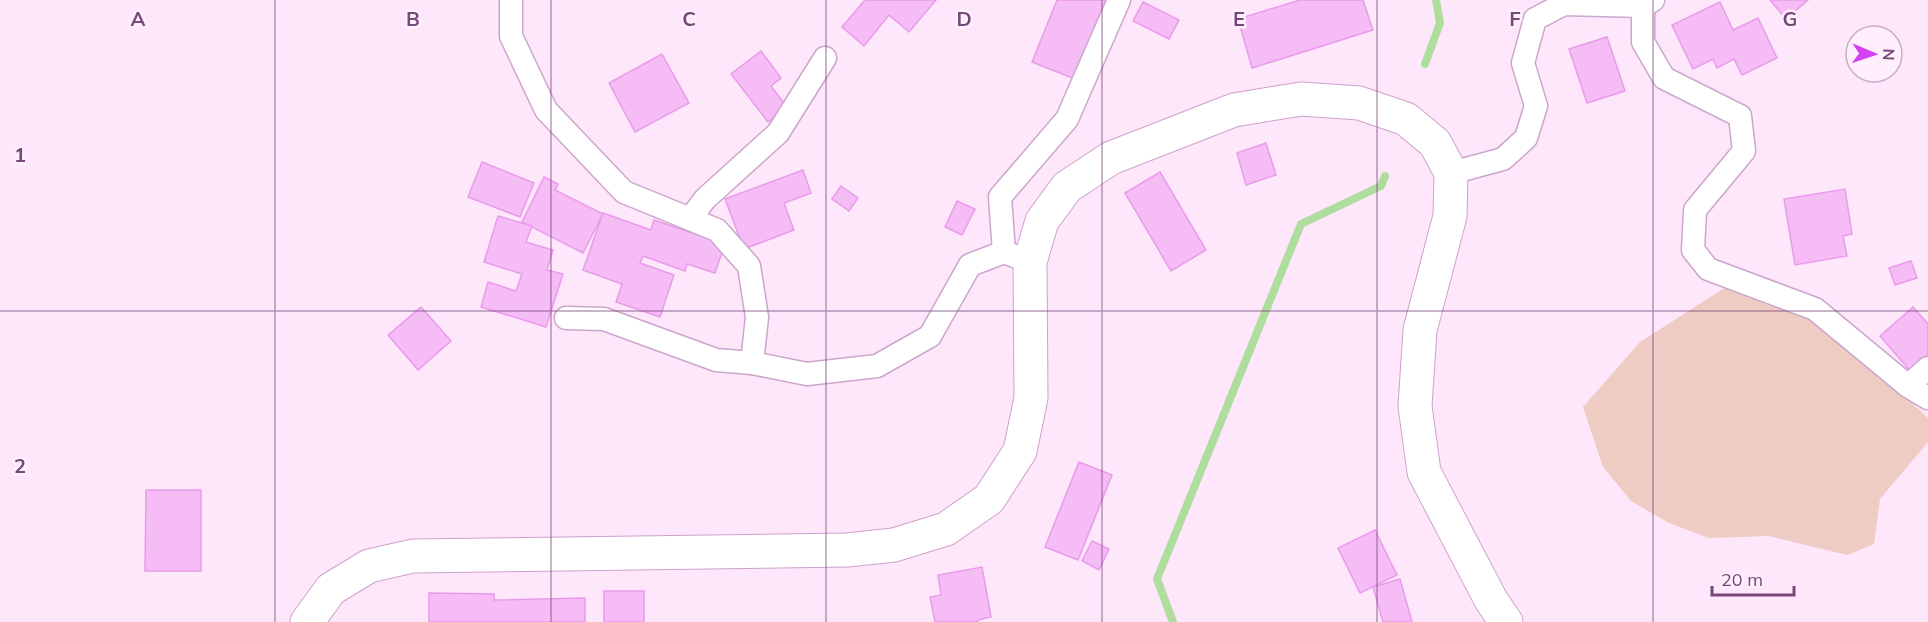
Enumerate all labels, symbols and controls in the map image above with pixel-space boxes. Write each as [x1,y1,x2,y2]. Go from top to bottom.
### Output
text: A [131,6,146,31]
text: B [406,6,420,31]
text: C [682,6,696,31]
text: D [956,6,972,31]
text: E [1233,6,1245,31]
text: F [1509,6,1521,31]
text: G [1783,6,1797,31]
north arrow [1844,24,1904,84]
text: N [1879,48,1899,61]
text: 1 [14,142,26,167]
text: 2 [14,453,26,478]
scale bar [1712,559,1794,597]
text: 20 m [1721,568,1763,591]

